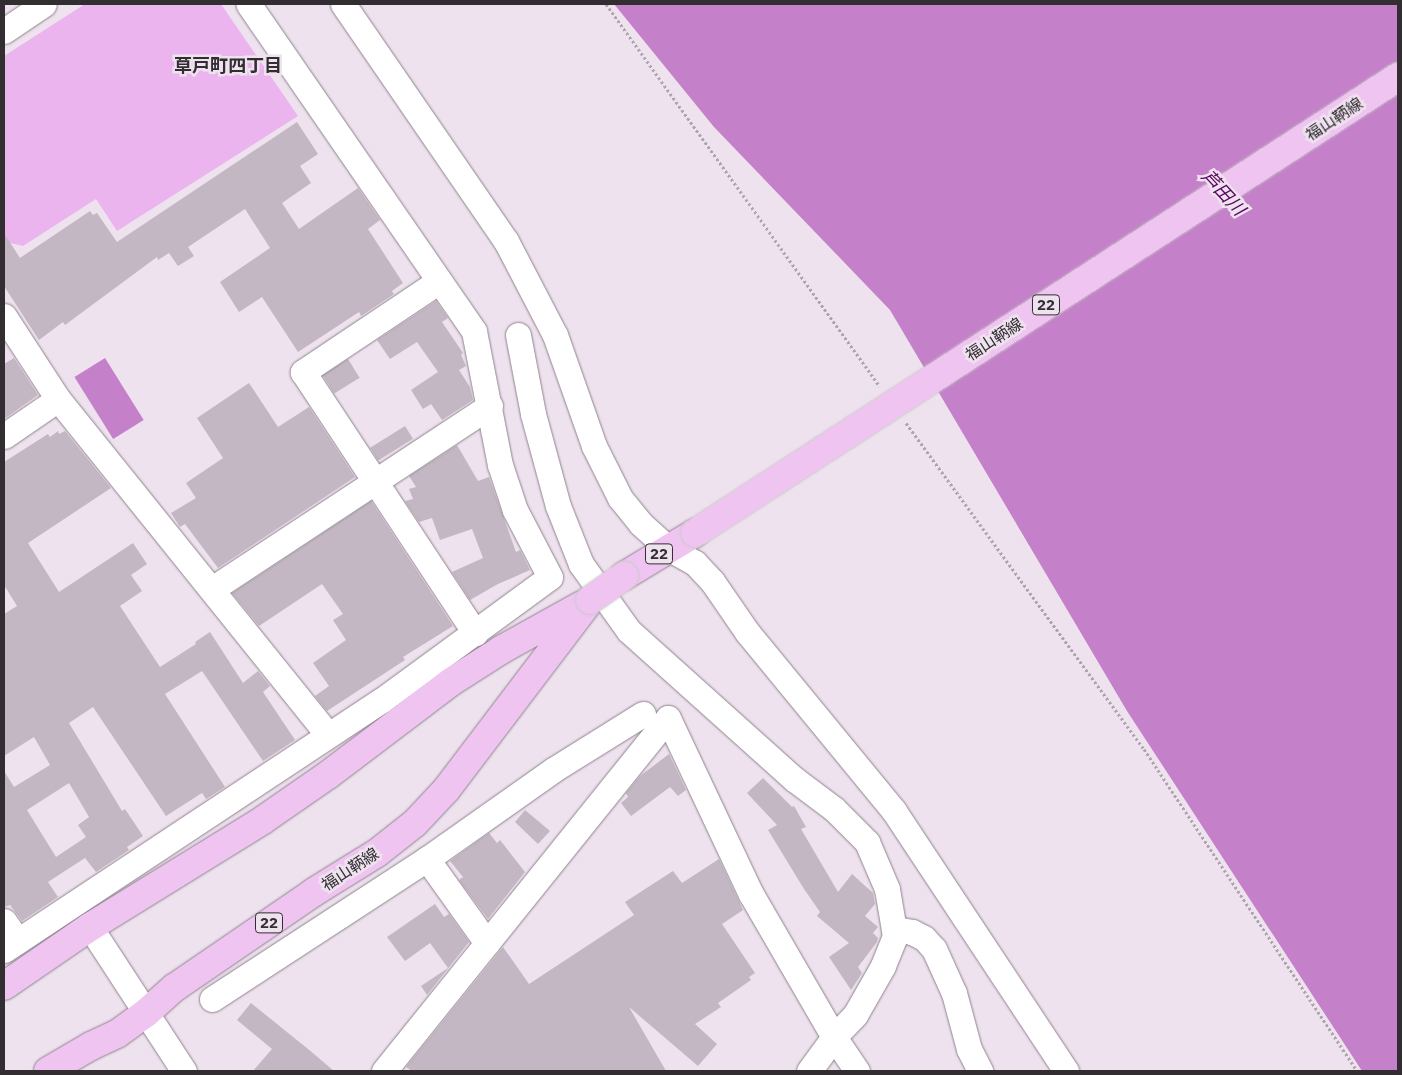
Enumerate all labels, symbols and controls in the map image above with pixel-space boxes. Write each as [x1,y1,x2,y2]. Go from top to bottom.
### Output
district label: 草戸町四丁目 [174,55,282,77]
street label: 福山鞆線 [1302,94,1366,144]
water label: 芦田川 [1197,166,1249,220]
road number: 22 [1031,292,1061,318]
street label: 福山鞆線 [962,314,1026,364]
road number: 22 [644,542,674,566]
street label: 福山鞆線 [318,844,382,894]
road number: 22 [254,910,284,936]

